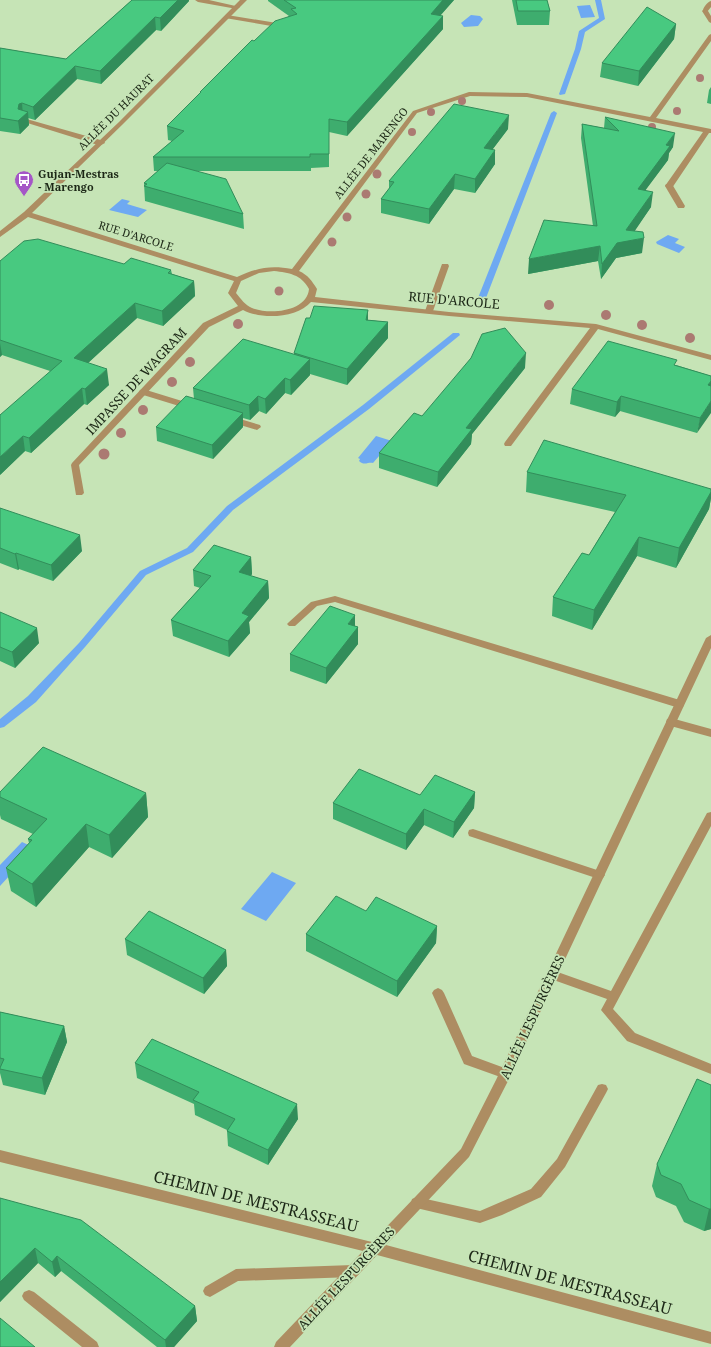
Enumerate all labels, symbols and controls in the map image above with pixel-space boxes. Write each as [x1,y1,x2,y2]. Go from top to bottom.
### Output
street label: ALLÉE DU HAURAT [74,70,157,153]
street label: ALLÉE DE MARENGO [330,104,411,202]
place label: Gujan-Mestras - Marengo [38,166,119,194]
bus stop icon: Gujan-Mestras - Marengo [13,169,35,197]
street label: RUE D'ARCOLE [97,217,176,254]
street label: RUE D'ARCOLE [408,287,500,313]
street label: IMPASSE DE WAGRAM [81,323,191,439]
street label: ALLÉE LESPURGÈRES [495,952,569,1082]
street label: CHEMIN DE MESTRASSEAU [151,1165,361,1237]
street label: ALLÉE LESPURGÈRES [293,1223,399,1333]
street label: CHEMIN DE MESTRASSEAU [466,1244,675,1320]

